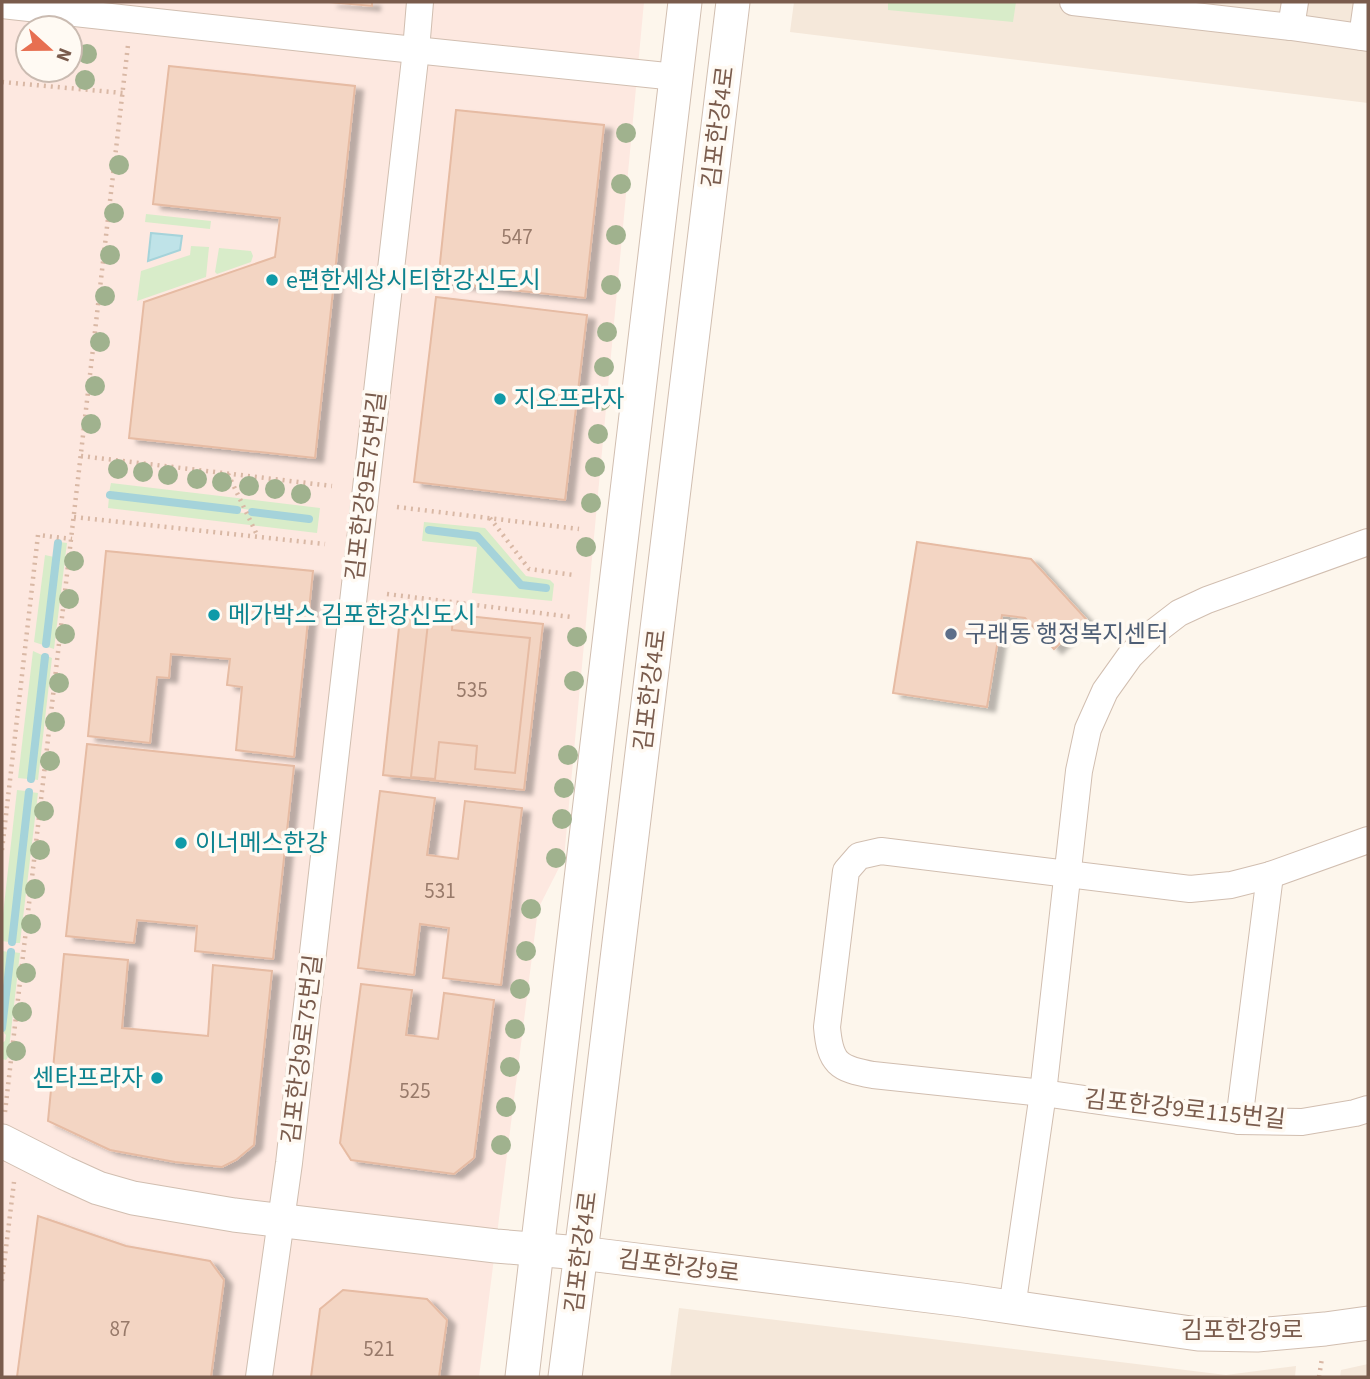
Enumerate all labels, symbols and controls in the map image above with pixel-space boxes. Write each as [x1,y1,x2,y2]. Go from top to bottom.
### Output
north arrow [14,14,84,84]
text: N [49,44,78,65]
street label: 김포한강4로 [694,64,743,190]
house number: 547 [501,222,533,252]
place label: e편한세상시티한강신도시 [286,263,541,298]
marker: e편한세상시티한강신도시 [264,272,280,288]
place label: 지오프라자 [514,382,624,417]
street label: 김포한강9로75번길 [338,389,395,583]
marker: 지오프라자 [492,391,508,407]
place label: 메가박스 김포한강신도시 [228,598,476,633]
marker: 메가박스 김포한강신도시 [206,607,222,623]
place label: 구래동 행정복지센터 [965,617,1169,652]
marker: 구래동 행정복지센터 [943,626,959,642]
street label: 김포한강4로 [626,627,675,753]
house number: 535 [456,675,488,705]
place label: 이너메스한강 [195,826,327,861]
marker: 이너메스한강 [173,835,189,851]
house number: 531 [424,876,456,906]
street label: 김포한강9로75번길 [274,952,331,1146]
place label: 센타프라자 [33,1061,143,1096]
marker: 센타프라자 [149,1070,165,1086]
house number: 525 [399,1076,431,1106]
street label: 김포한강9로115번길 [1083,1082,1287,1137]
street label: 김포한강4로 [557,1189,606,1315]
street label: 김포한강9로 [616,1242,742,1291]
street label: 김포한강9로 [1181,1313,1303,1348]
house number: 87 [110,1314,130,1344]
house number: 521 [363,1334,395,1364]

